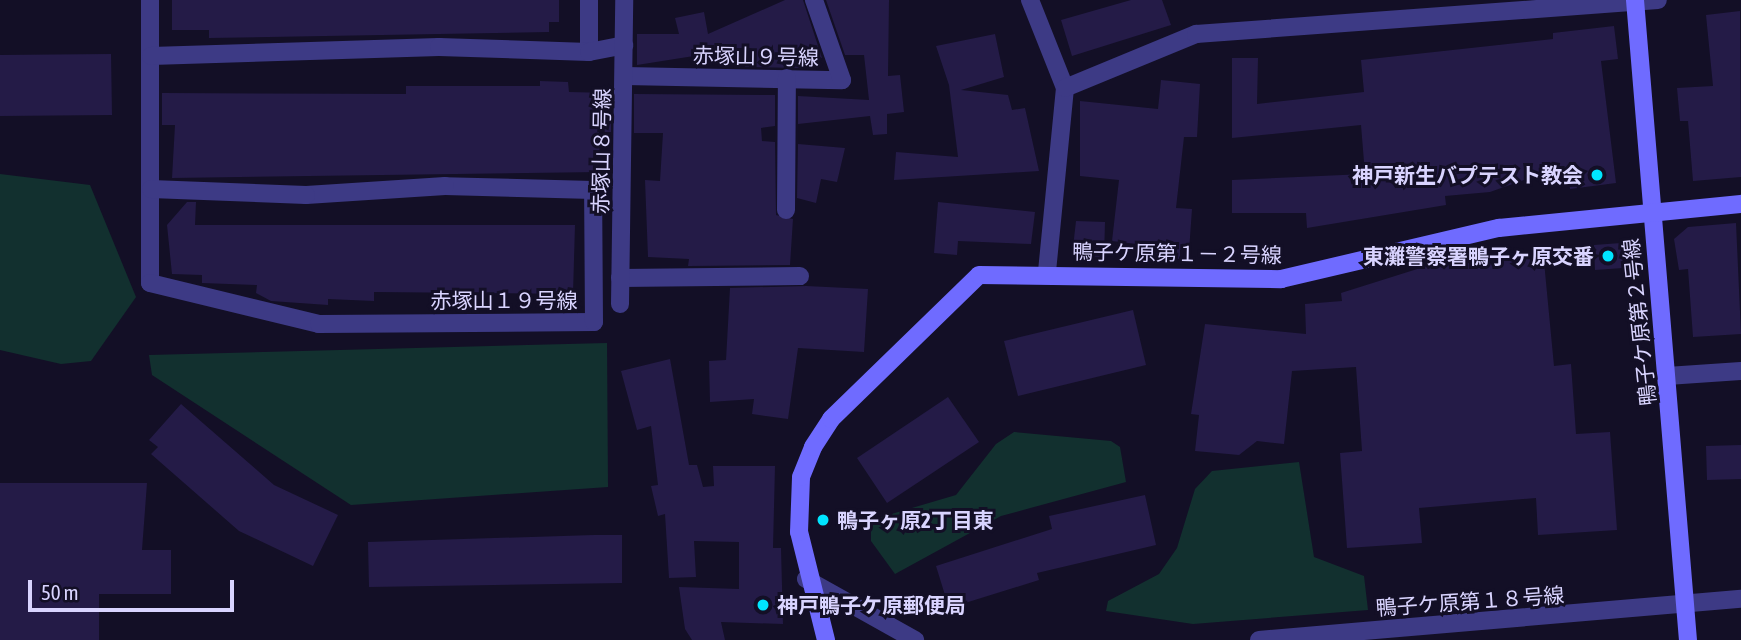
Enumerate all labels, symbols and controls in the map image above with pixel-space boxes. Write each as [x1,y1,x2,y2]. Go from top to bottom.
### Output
street label: 赤塚山９号線 [693,42,819,70]
street label: 赤塚山８号線 [587,88,615,214]
place label: 神戸新生バプテスト教会 [1352,162,1583,188]
marker: 神戸新生バプテスト教会 [1589,167,1605,183]
street label: 鴨子ケ原第２号線 [1618,237,1660,407]
street label: 鴨子ケ原第１－２号線 [1072,239,1282,267]
place label: 東灘警察署鴨子ヶ原交番 [1363,243,1594,269]
marker: 東灘警察署鴨子ヶ原交番 [1600,248,1616,264]
street label: 赤塚山１９号線 [431,287,577,313]
place label: 鴨子ヶ原2丁目東 [837,507,994,533]
marker: 鴨子ヶ原2丁目東 [815,512,831,528]
scale bar [32,566,238,610]
text: 50 m [41,580,79,604]
street label: 鴨子ケ原第１８号線 [1375,582,1565,620]
place label: 神戸鴨子ケ原郵便局 [777,592,966,618]
marker: 神戸鴨子ケ原郵便局 [755,597,771,613]

